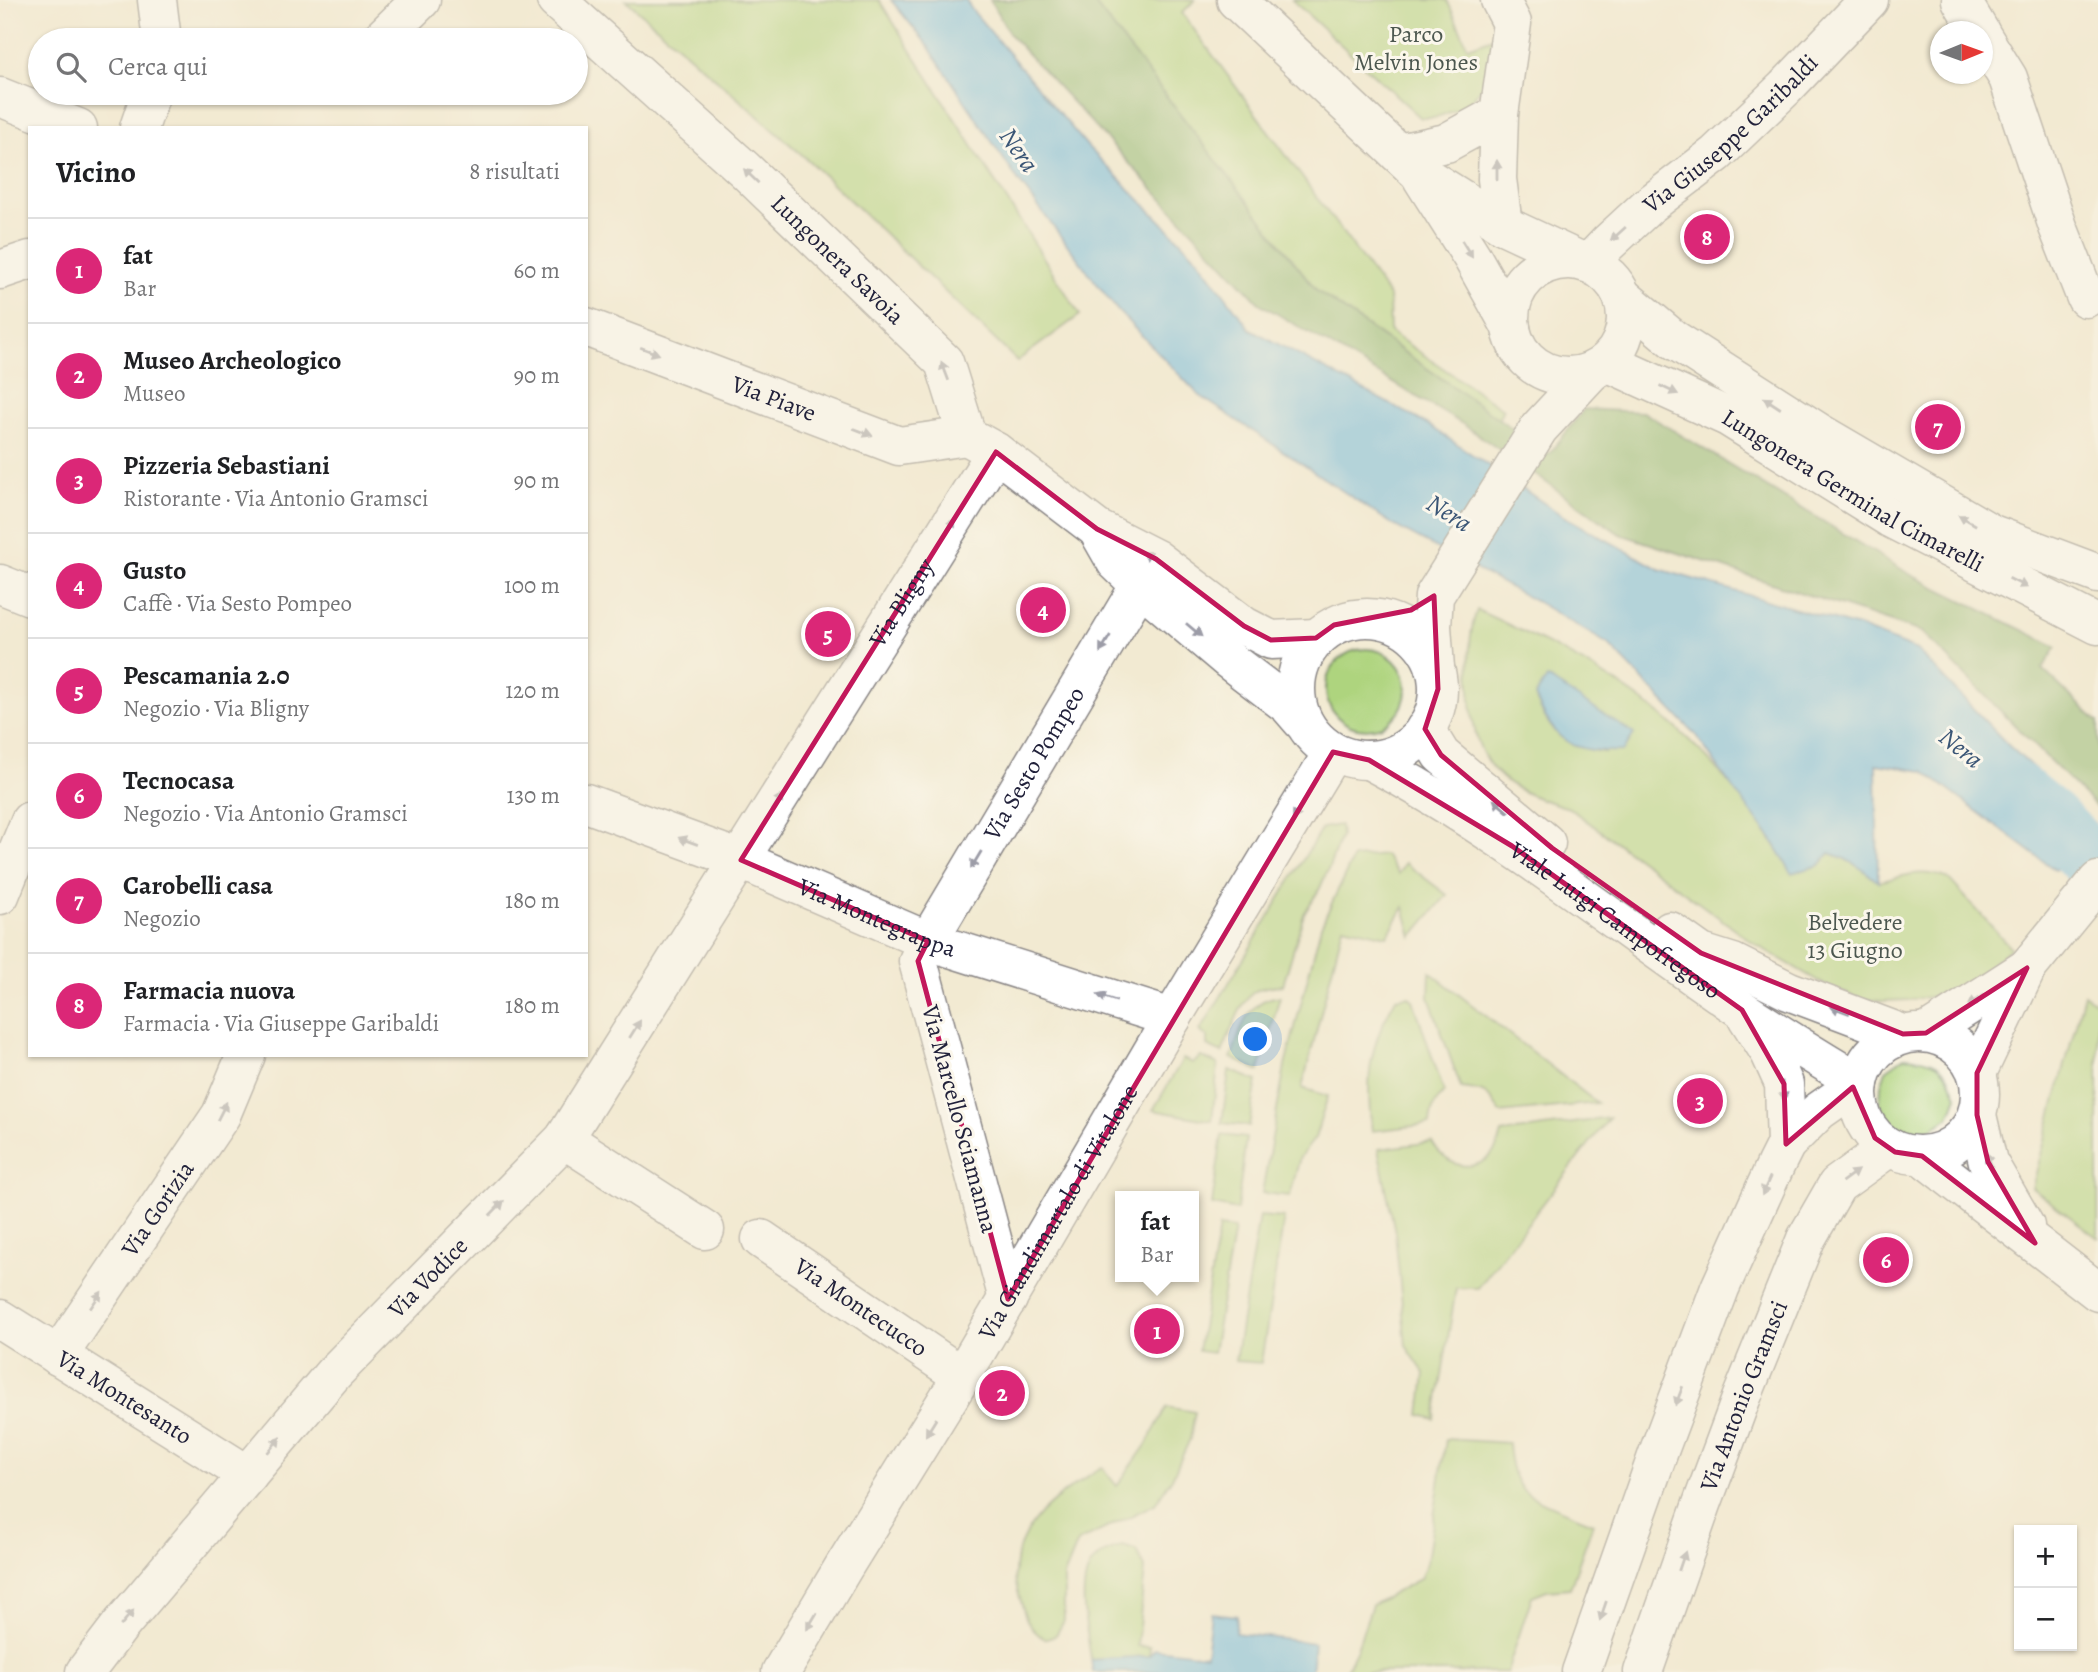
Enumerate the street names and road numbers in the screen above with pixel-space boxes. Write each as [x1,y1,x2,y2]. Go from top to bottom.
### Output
street label: Via Giuseppe Garibaldi [1635,47,1825,221]
street label: Lungonera Savoia [764,187,912,332]
street label: Via Piave [726,367,821,429]
street label: Lungonera Germinal Cimarelli [1716,401,1990,580]
street label: Via Bligny [861,552,941,654]
street label: Via Sesto Pompeo [975,681,1092,847]
street label: Viale Luigi Campofregoso [1502,834,1727,1007]
street label: Via Montegrappa [792,870,961,965]
street label: Via Marcello Sciamanna [914,1001,1006,1237]
street label: Via Giandimartalo di Vitalone [970,1079,1145,1346]
street label: Via Gorizia [113,1154,202,1263]
street label: Via Vodice [380,1230,475,1326]
street label: Via Montecucco [787,1250,934,1364]
street label: Via Antonio Gramsci [1692,1296,1795,1496]
street label: Via Montesanto [50,1342,198,1452]

